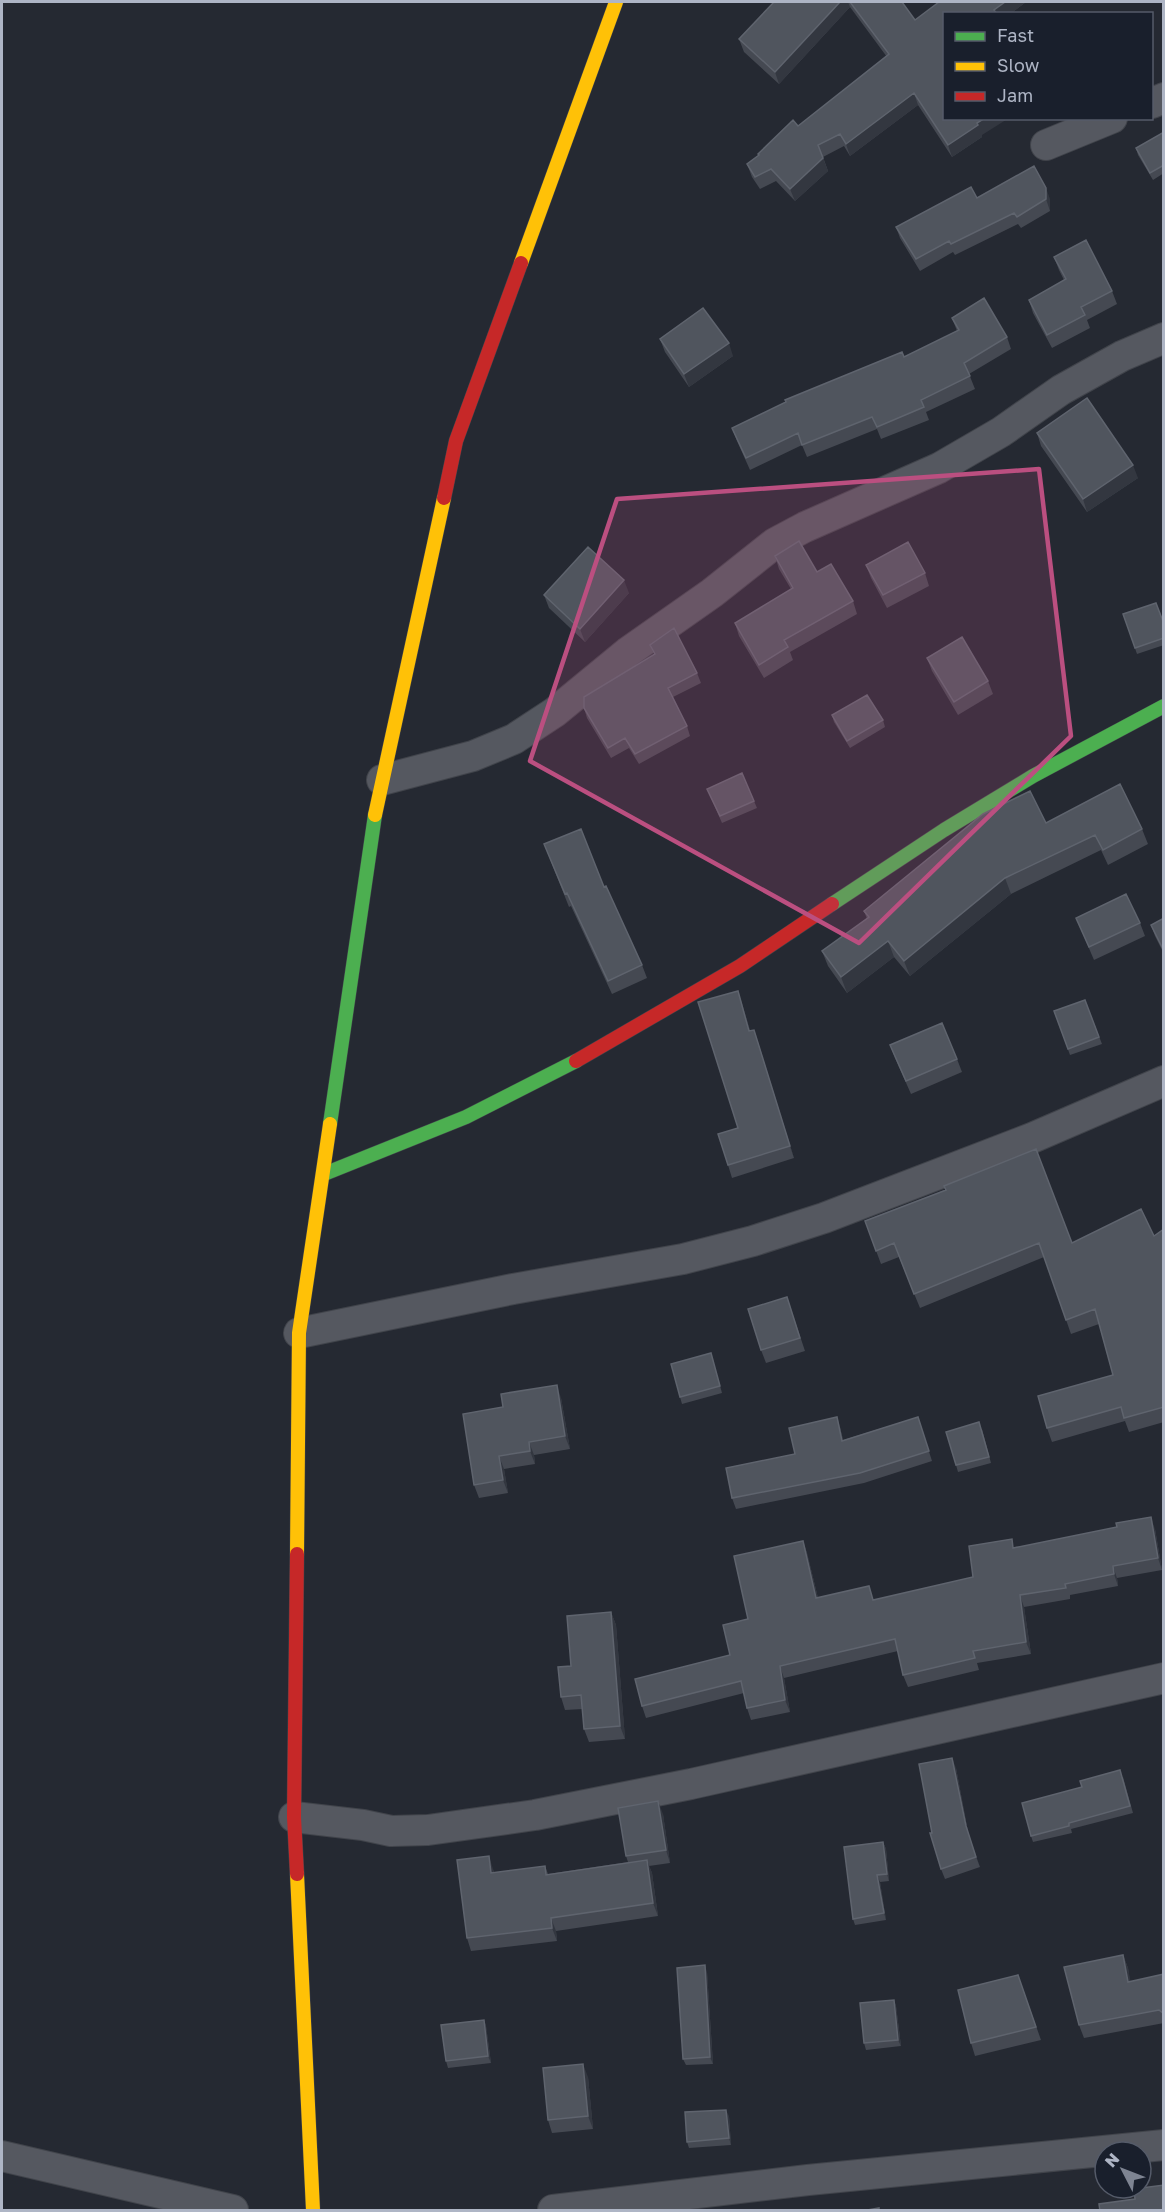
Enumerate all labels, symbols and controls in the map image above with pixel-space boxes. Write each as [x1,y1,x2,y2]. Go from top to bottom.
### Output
legend [943,12,1153,120]
text: Fast [997,24,1034,46]
text: Slow [997,54,1040,76]
text: Jam [997,84,1033,106]
north arrow [1093,2140,1153,2200]
text: N [1100,2149,1123,2171]

